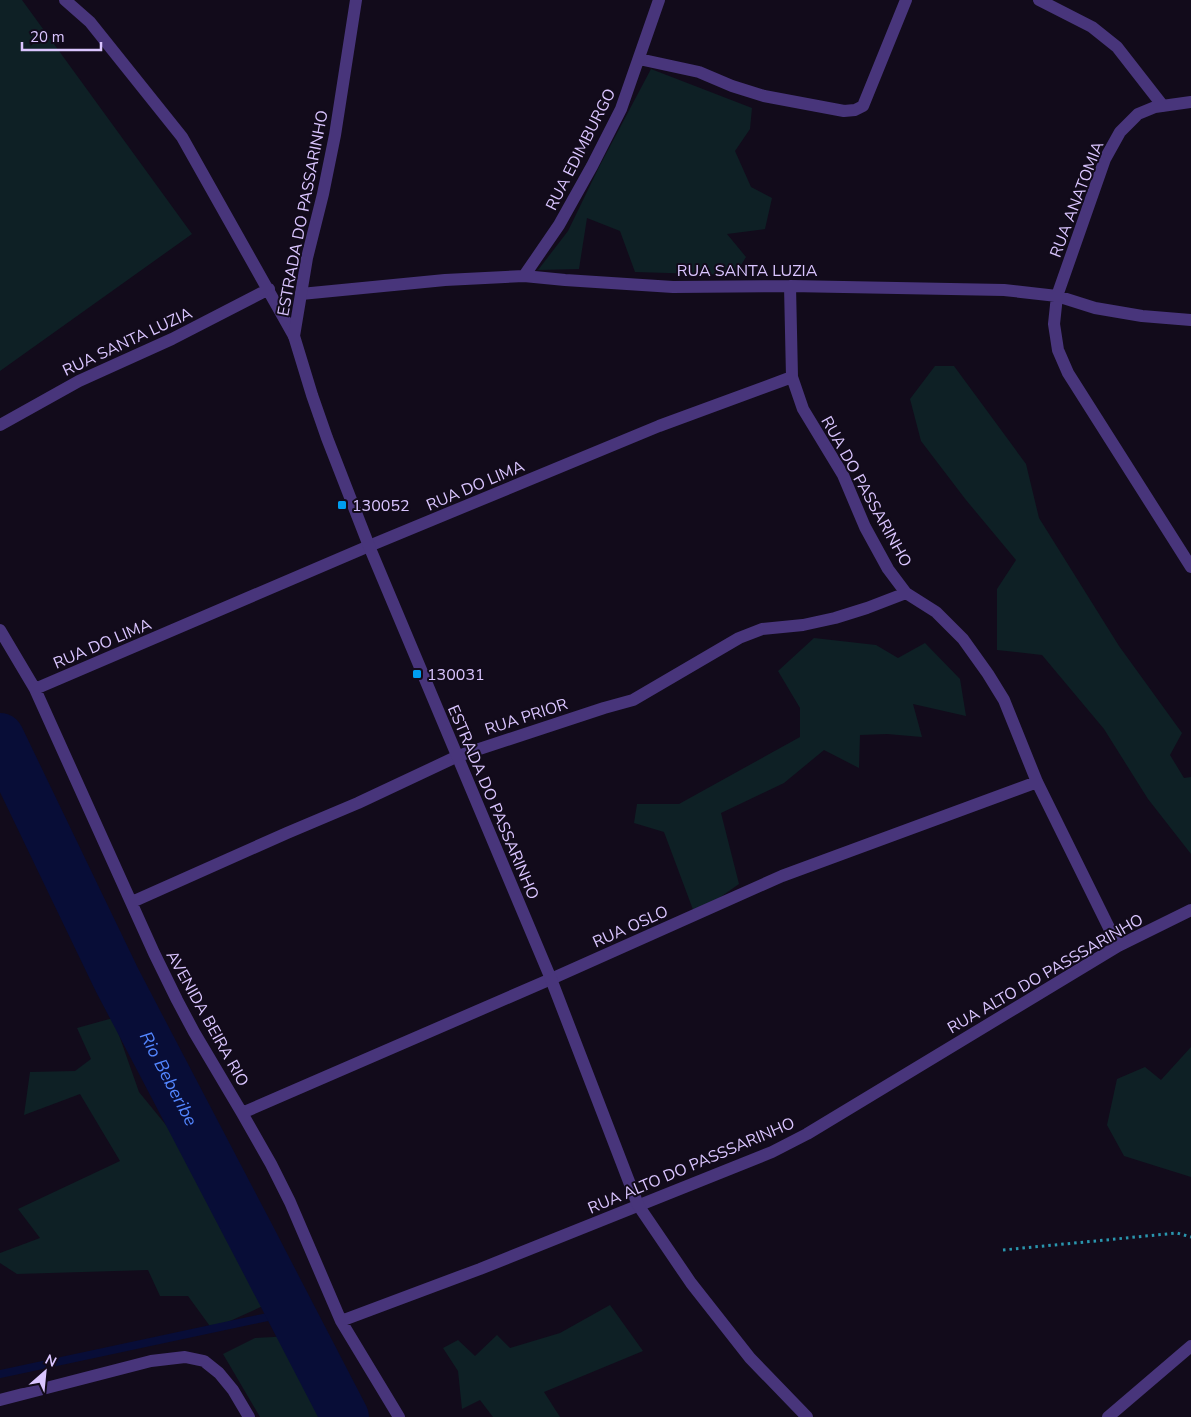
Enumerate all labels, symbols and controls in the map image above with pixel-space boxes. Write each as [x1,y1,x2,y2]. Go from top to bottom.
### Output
scale bar [22,20,101,52]
text: 20 m [30,27,65,47]
street label: RUA EDIMBURGO [541,85,621,214]
street label: ESTRADA DO PASSARINHO [272,108,334,318]
street label: RUA ANATOMIA [1045,138,1109,261]
street label: RUA SANTA LUZIA [677,260,818,282]
street label: RUA SANTA LUZIA [59,302,196,382]
street label: RUA DO PASSARINHO [815,412,917,571]
street label: RUA DO LIMA [423,455,528,516]
place label: 130052 [352,495,410,517]
marker: 130052 [336,499,348,511]
street label: RUA DO LIMA [50,613,155,674]
place label: 130031 [427,664,485,686]
marker: 130031 [411,668,423,680]
street label: RUA PRIOR [482,693,571,741]
street label: ESTRADA DO PASSARINHO [442,702,544,903]
street label: RUA OSLO [589,900,672,953]
street label: RUA ALTO DO PASSSARINHO [944,909,1147,1039]
street label: AVENIDA BEIRA RIO [161,947,254,1090]
water label: Rio Beberibe [134,1027,203,1130]
street label: RUA ALTO DO PASSSARINHO [585,1112,798,1220]
north arrow [20,1347,70,1397]
text: N [42,1350,60,1372]

